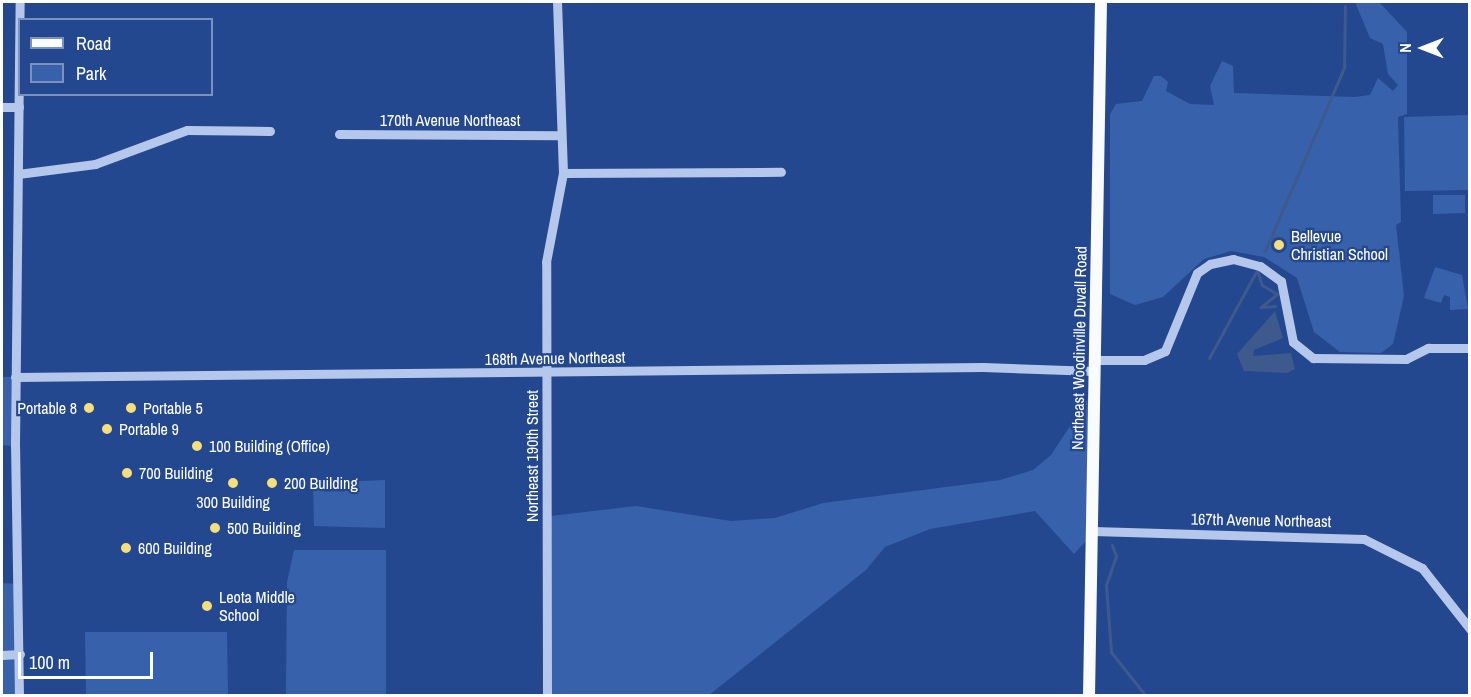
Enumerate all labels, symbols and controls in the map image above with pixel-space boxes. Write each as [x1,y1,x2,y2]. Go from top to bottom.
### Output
legend [18,18,213,96]
north arrow [1393,18,1453,78]
text: Road [76,31,111,56]
text: N [1394,43,1416,53]
text: Park [76,61,106,86]
street label: 170th Avenue Northeast [379,110,521,130]
place label: Bellevue Christian School [1291,226,1388,264]
marker: Bellevue Christian School [1272,238,1286,252]
street label: Northeast Woodinville Duvall Road [1068,246,1090,450]
street label: 168th Avenue Northeast [484,347,626,369]
street label: Northeast 190th Street [522,390,542,522]
place label: Portable 8 [17,398,77,418]
place label: Portable 5 [143,398,203,418]
marker: Portable 8 [82,401,96,415]
marker: Portable 5 [124,401,138,415]
place label: Portable 9 [119,419,179,439]
marker: Portable 9 [100,422,114,436]
place label: 100 Building (Office) [209,436,330,456]
marker: 100 Building (Office) [190,439,204,453]
place label: 700 Building [139,463,213,483]
marker: 700 Building [120,466,134,480]
place label: 200 Building [284,473,358,493]
marker: 300 Building [226,476,240,490]
marker: 200 Building [265,476,279,490]
place label: 300 Building [196,492,270,512]
street label: 167th Avenue Northeast [1190,509,1332,531]
place label: 500 Building [227,518,301,538]
marker: 500 Building [208,521,222,535]
place label: 600 Building [138,538,212,558]
marker: 600 Building [119,541,133,555]
place label: Leota Middle School [219,587,295,625]
marker: Leota Middle School [200,599,214,613]
scale bar [21,640,156,678]
text: 100 m [29,650,70,675]

